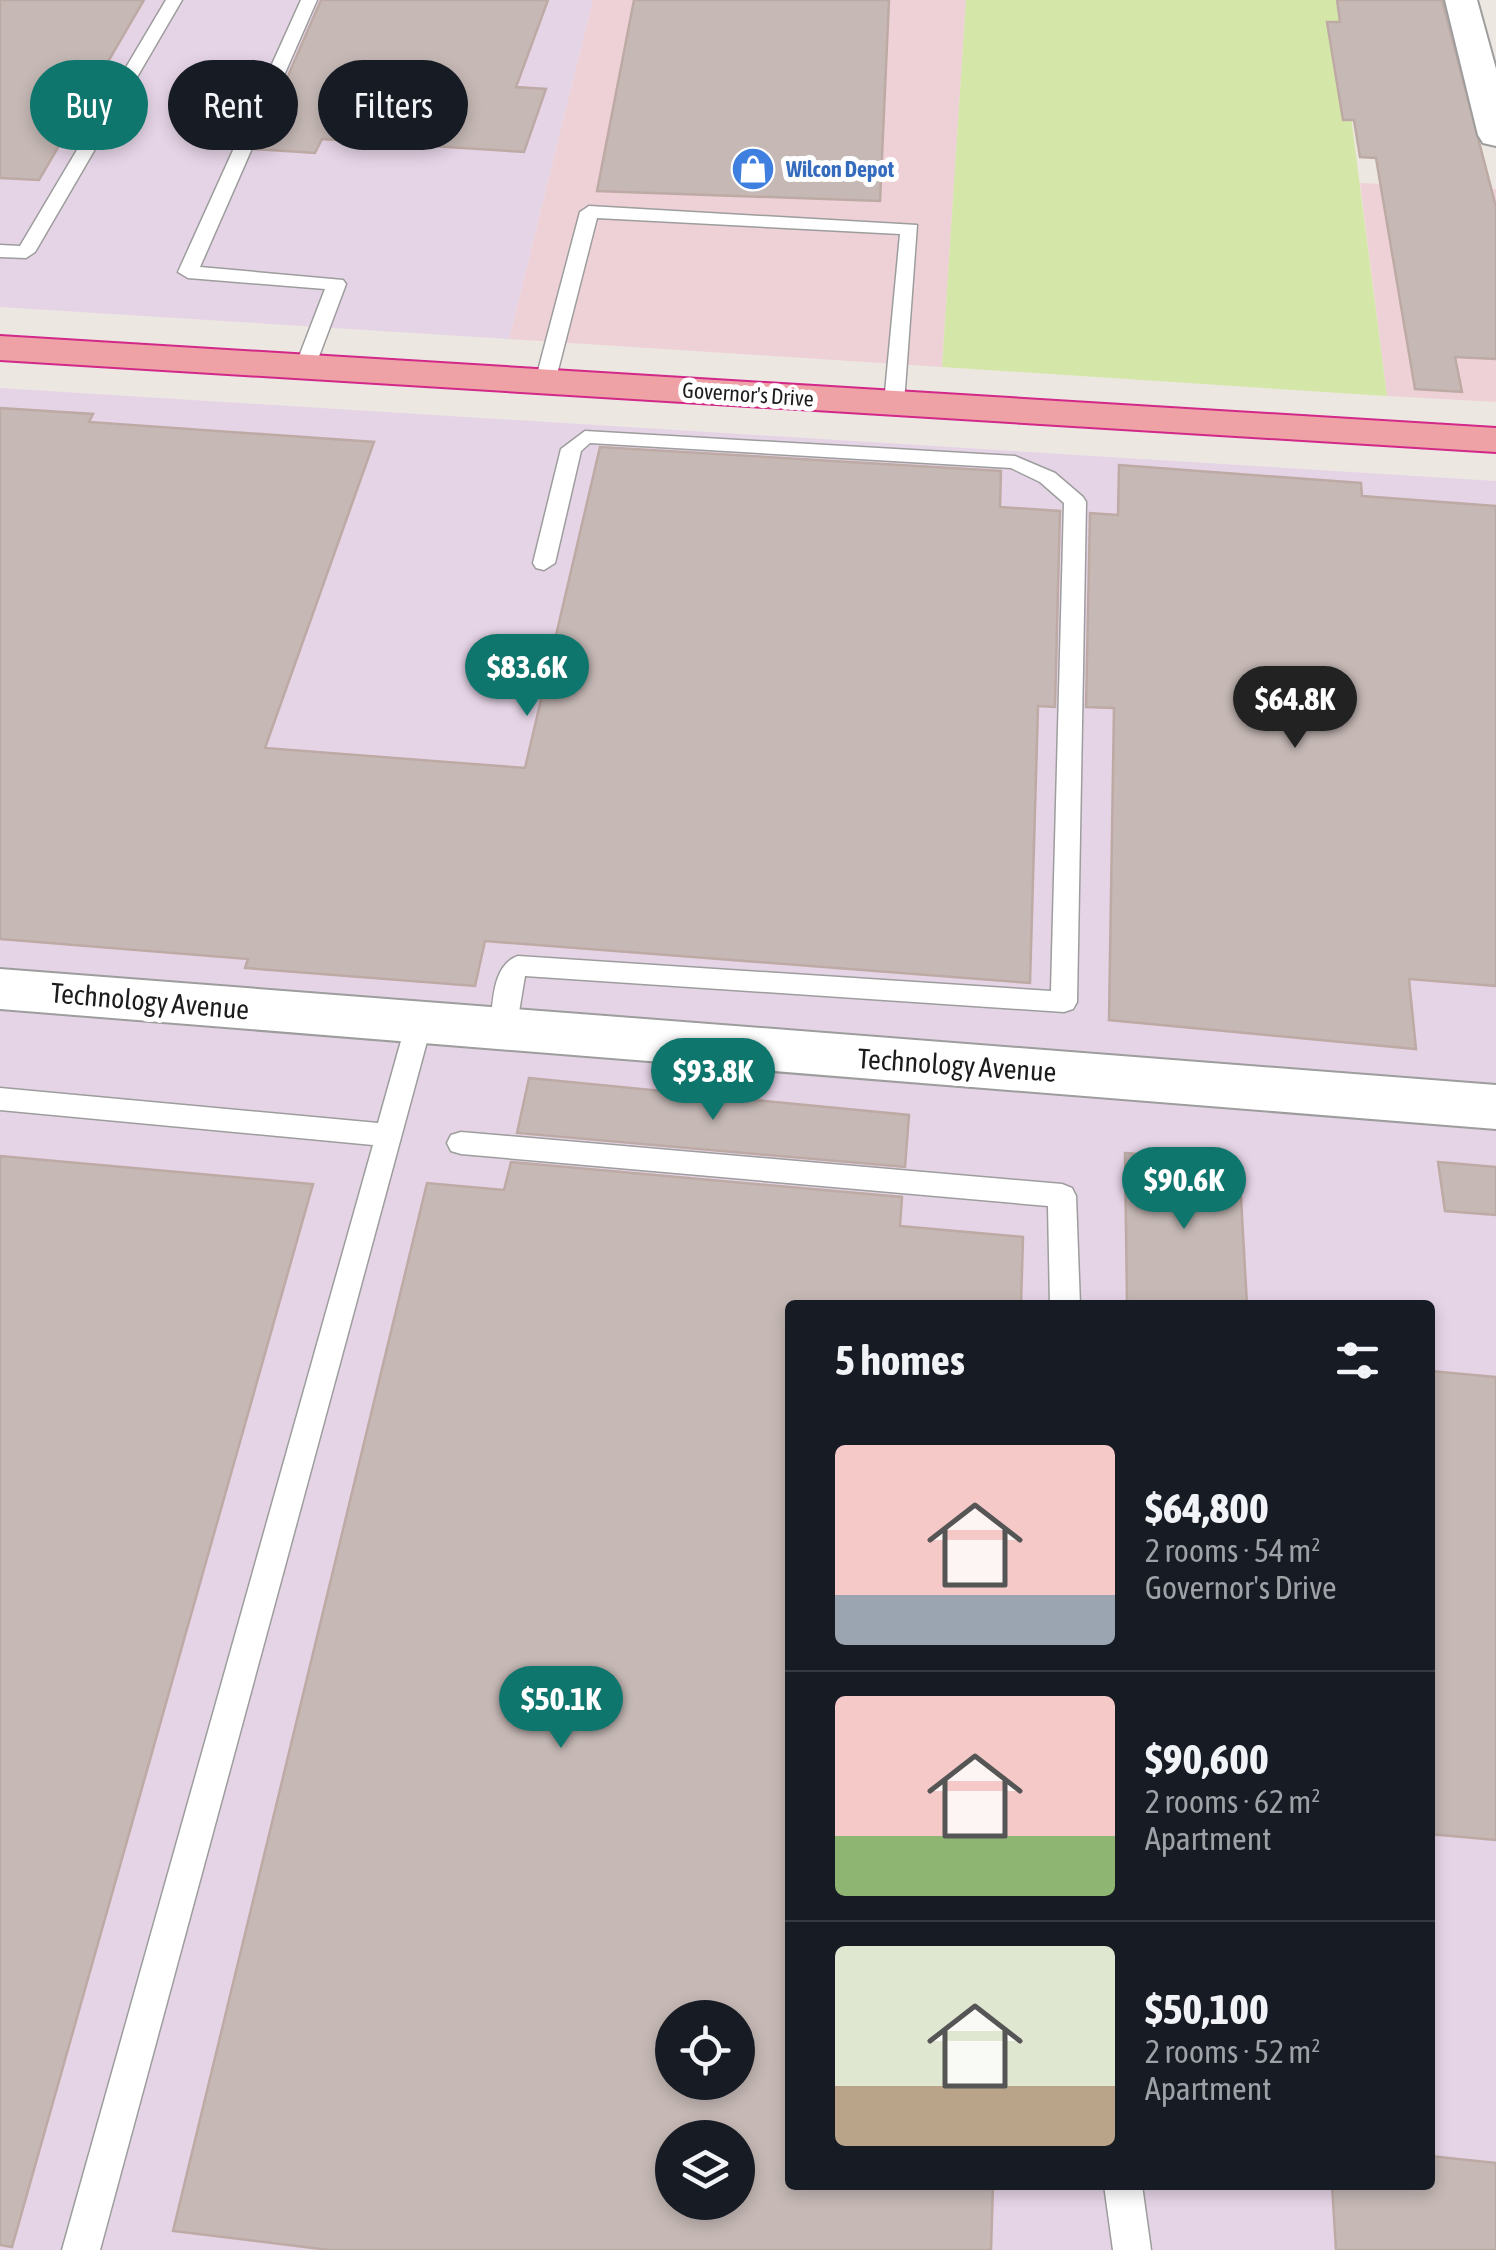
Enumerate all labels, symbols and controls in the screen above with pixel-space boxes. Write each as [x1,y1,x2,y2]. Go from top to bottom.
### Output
chip: Buy [30,60,148,150]
chip: Rent [168,60,298,150]
chip: Filters [318,60,468,150]
shop icon: Wilcon Depot [730,146,776,192]
place label: Wilcon Depot [785,156,895,182]
street label: Governor's Drive [681,376,815,412]
pin: $83.6K [446,634,608,719]
text: $83.6K [487,648,567,685]
pin: $64.8K [1214,666,1376,751]
text: $64.8K [1255,680,1335,717]
street label: Technology Avenue [49,976,251,1026]
pin: $93.8K [632,1038,794,1123]
street label: Technology Avenue [857,1042,1057,1088]
text: $93.8K [673,1052,753,1089]
pin: $90.6K [1103,1147,1265,1232]
text: $90.6K [1144,1161,1224,1198]
icon: filters [1330,1333,1385,1388]
text: 5 homes [835,1336,965,1384]
text: $64,800 [1145,1484,1269,1532]
icon: home [915,1485,1035,1605]
text: 2 rooms · 54 m² [1145,1532,1320,1569]
text: Governor's Drive [1145,1569,1337,1606]
pin: $50.1K [480,1666,642,1751]
text: $50.1K [521,1680,601,1717]
text: $90,600 [1145,1735,1269,1783]
icon: home [915,1736,1035,1856]
text: 2 rooms · 62 m² [1145,1783,1320,1820]
text: Apartment [1145,1820,1271,1857]
text: $50,100 [1145,1985,1269,2033]
icon: home [915,1986,1035,2106]
map controls [655,2000,755,2220]
button: locate [655,2000,755,2100]
text: 2 rooms · 52 m² [1145,2033,1320,2070]
text: Apartment [1145,2070,1271,2107]
button: layers [655,2120,755,2220]

